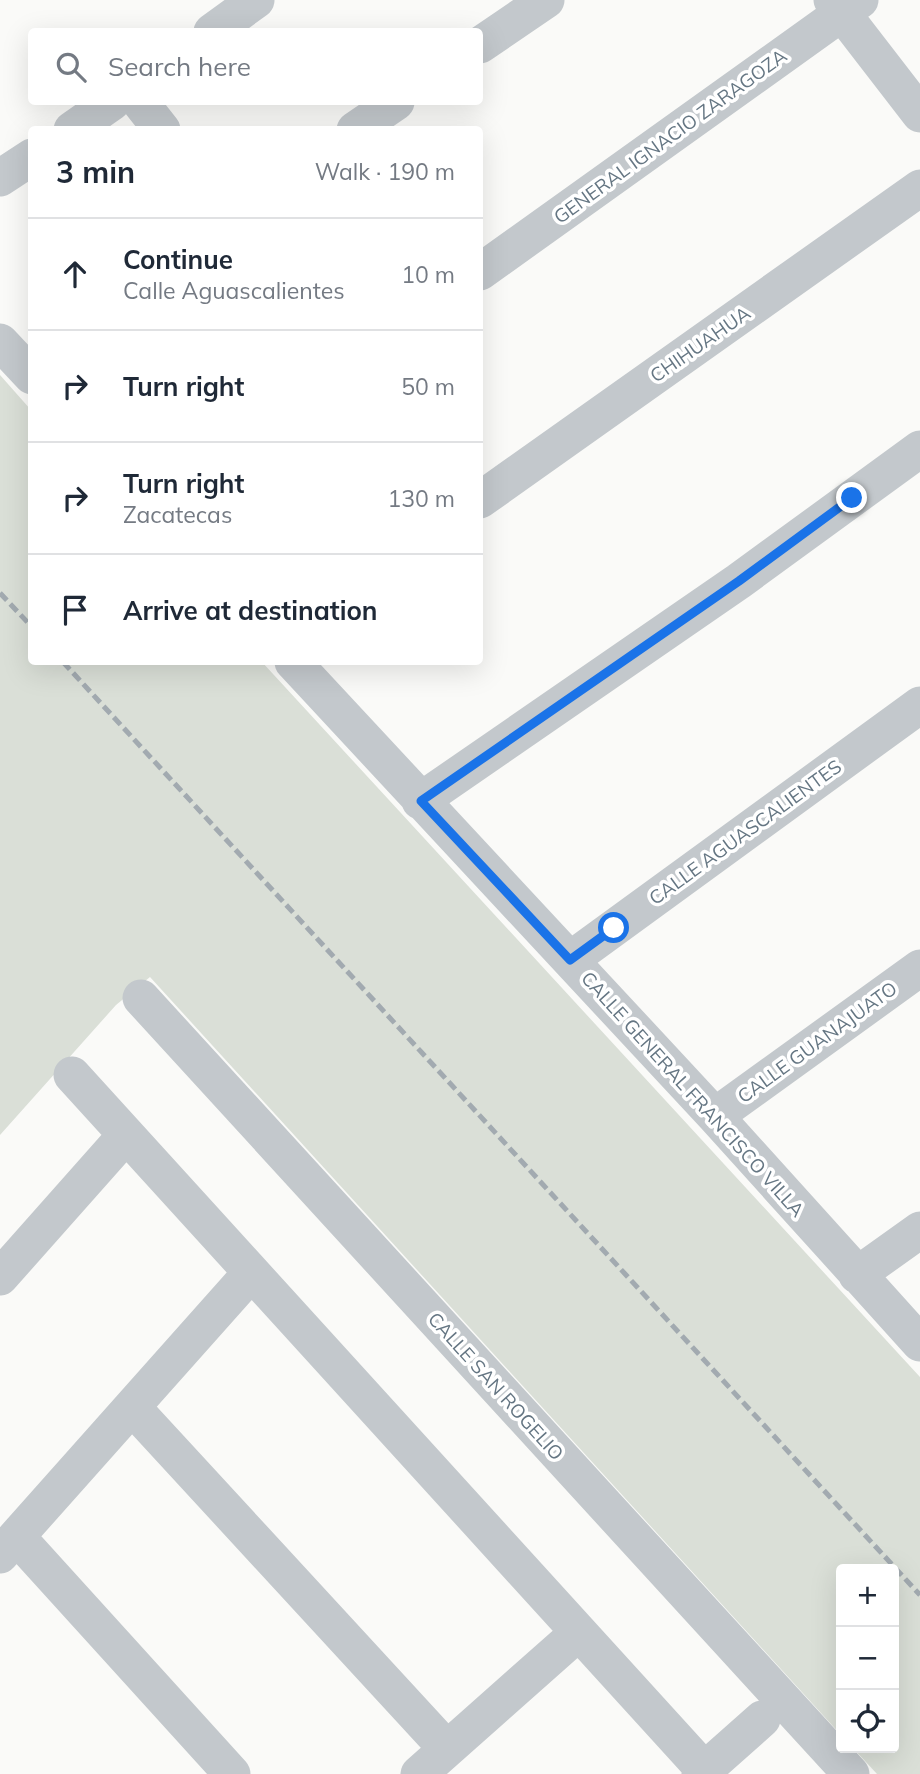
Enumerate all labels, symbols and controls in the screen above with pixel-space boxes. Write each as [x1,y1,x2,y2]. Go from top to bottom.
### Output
search box [28,28,483,105]
street label: GENERAL IGNACIO ZARAGOZA [549,43,791,229]
icon: search [52,48,90,86]
text: Search here [108,50,251,83]
text: 3 min [56,153,135,191]
text: Walk · 190 m [315,157,455,186]
text: Continue [123,243,233,276]
icon: ahead [56,255,94,293]
text: 10 m [401,260,455,289]
text: Calle Aguascalientes [123,276,345,305]
street label: CHIHUAHUA [645,301,755,387]
icon: right [56,367,94,405]
text: Turn right [123,370,244,403]
text: 50 m [401,372,455,401]
text: Turn right [123,467,244,500]
icon: right [56,479,94,517]
route end [836,482,867,513]
text: 130 m [387,484,455,513]
text: Zacatecas [123,500,232,529]
icon: arrive [56,591,94,629]
text: Arrive at destination [123,594,378,627]
street label: CALLE AGUASCALIENTES [644,754,846,910]
route start [598,912,629,943]
street label: CALLE GENERAL FRANCISCO VILLA [576,966,810,1222]
street label: CALLE GUANAJUATO [732,976,902,1108]
street label: CALLE SAN ROGELIO [423,1307,569,1465]
map controls [836,1564,899,1753]
button: + [836,1564,899,1627]
button: − [836,1627,899,1690]
button: locate [836,1690,899,1753]

